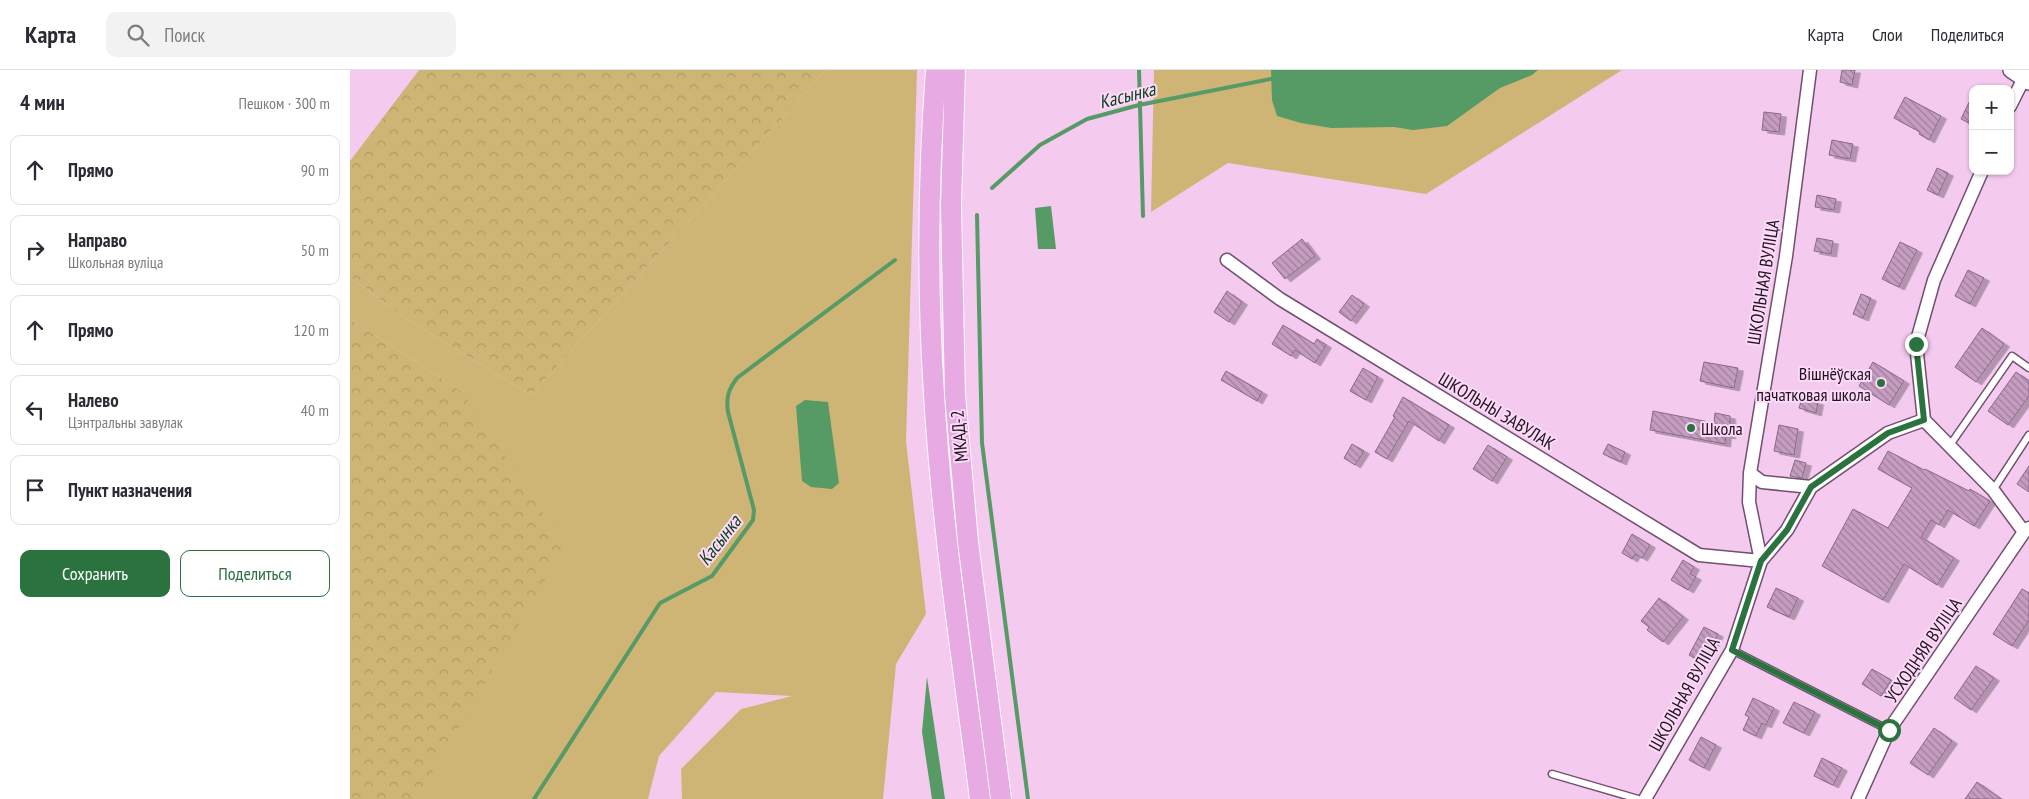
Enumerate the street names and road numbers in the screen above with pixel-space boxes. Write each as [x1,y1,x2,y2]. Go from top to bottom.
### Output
street label: ШКОЛЬНАЯ ВУЛІЦА [1742,217,1784,346]
street label: ШКОЛЬНЫ ЗАВУЛАК [1435,367,1560,455]
street label: МКАД-2 [945,409,973,463]
street label: УСХОДНЯЯ ВУЛІЦА [1879,593,1967,707]
street label: ШКОЛЬНАЯ ВУЛІЦА [1643,633,1725,755]

